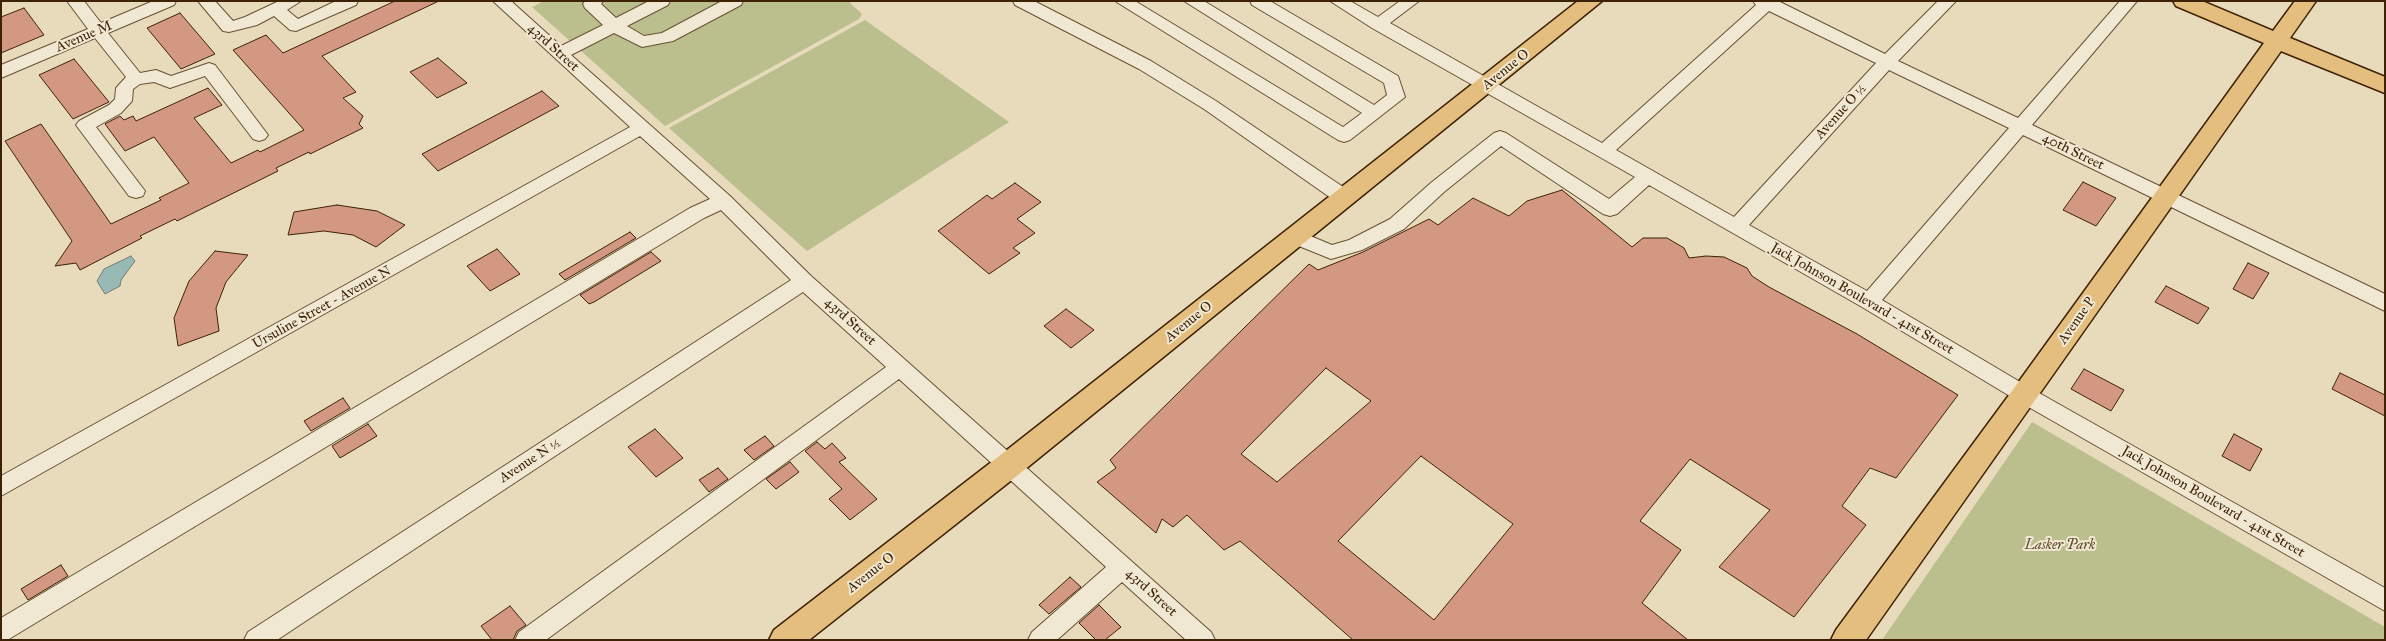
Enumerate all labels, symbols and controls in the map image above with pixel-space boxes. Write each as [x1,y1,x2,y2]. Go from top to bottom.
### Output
street label: Avenue M [53,18,115,56]
street label: 43rd Street [524,21,582,75]
street label: Avenue O [1479,46,1533,94]
street label: Avenue O ½ [1812,81,1870,143]
street label: 40th Street [2039,130,2107,174]
street label: Jack Johnson Boulevard - 41st Street [1768,240,1956,358]
street label: Ursuline Street - Avenue N [250,263,394,353]
street label: Avenue P [2055,294,2099,348]
street label: 43rd Street [821,295,879,349]
street label: Avenue O [1162,298,1216,346]
street label: Avenue N ½ [496,435,564,487]
street label: Jack Johnson Boulevard - 41st Street [2119,443,2307,561]
park label: Lasker Park [2025,538,2095,554]
street label: Avenue O [844,549,898,597]
street label: 43rd Street [1122,566,1180,620]

